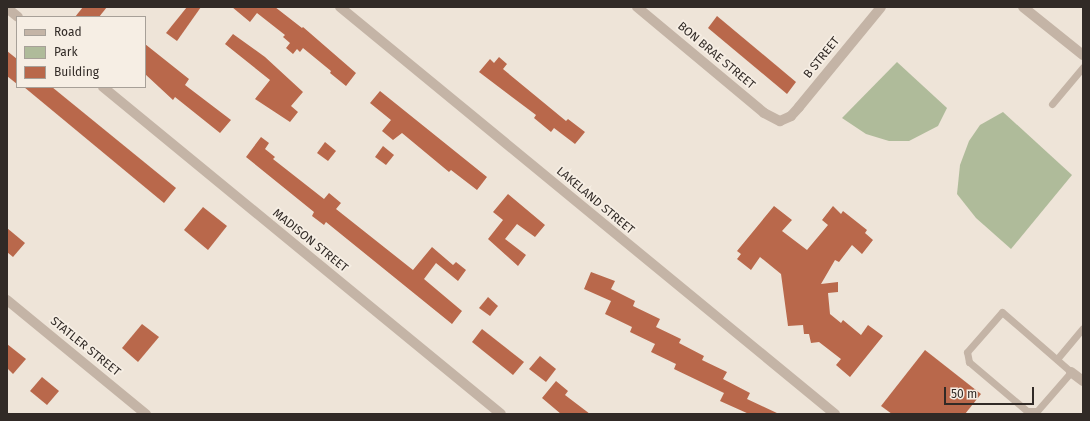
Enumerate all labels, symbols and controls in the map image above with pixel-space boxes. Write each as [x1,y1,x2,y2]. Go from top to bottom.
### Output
legend [16,16,146,88]
street label: BON BRAE STREET [674,19,758,93]
text: Road [54,25,82,39]
street label: B STREET [801,34,843,82]
text: Park [54,45,78,59]
text: Building [54,65,99,79]
street label: LAKELAND STREET [553,164,637,238]
street label: MADISON STREET [270,206,350,276]
street label: STATLER STREET [47,314,123,380]
scale bar [946,379,1036,405]
text: 50 m [951,387,977,401]

